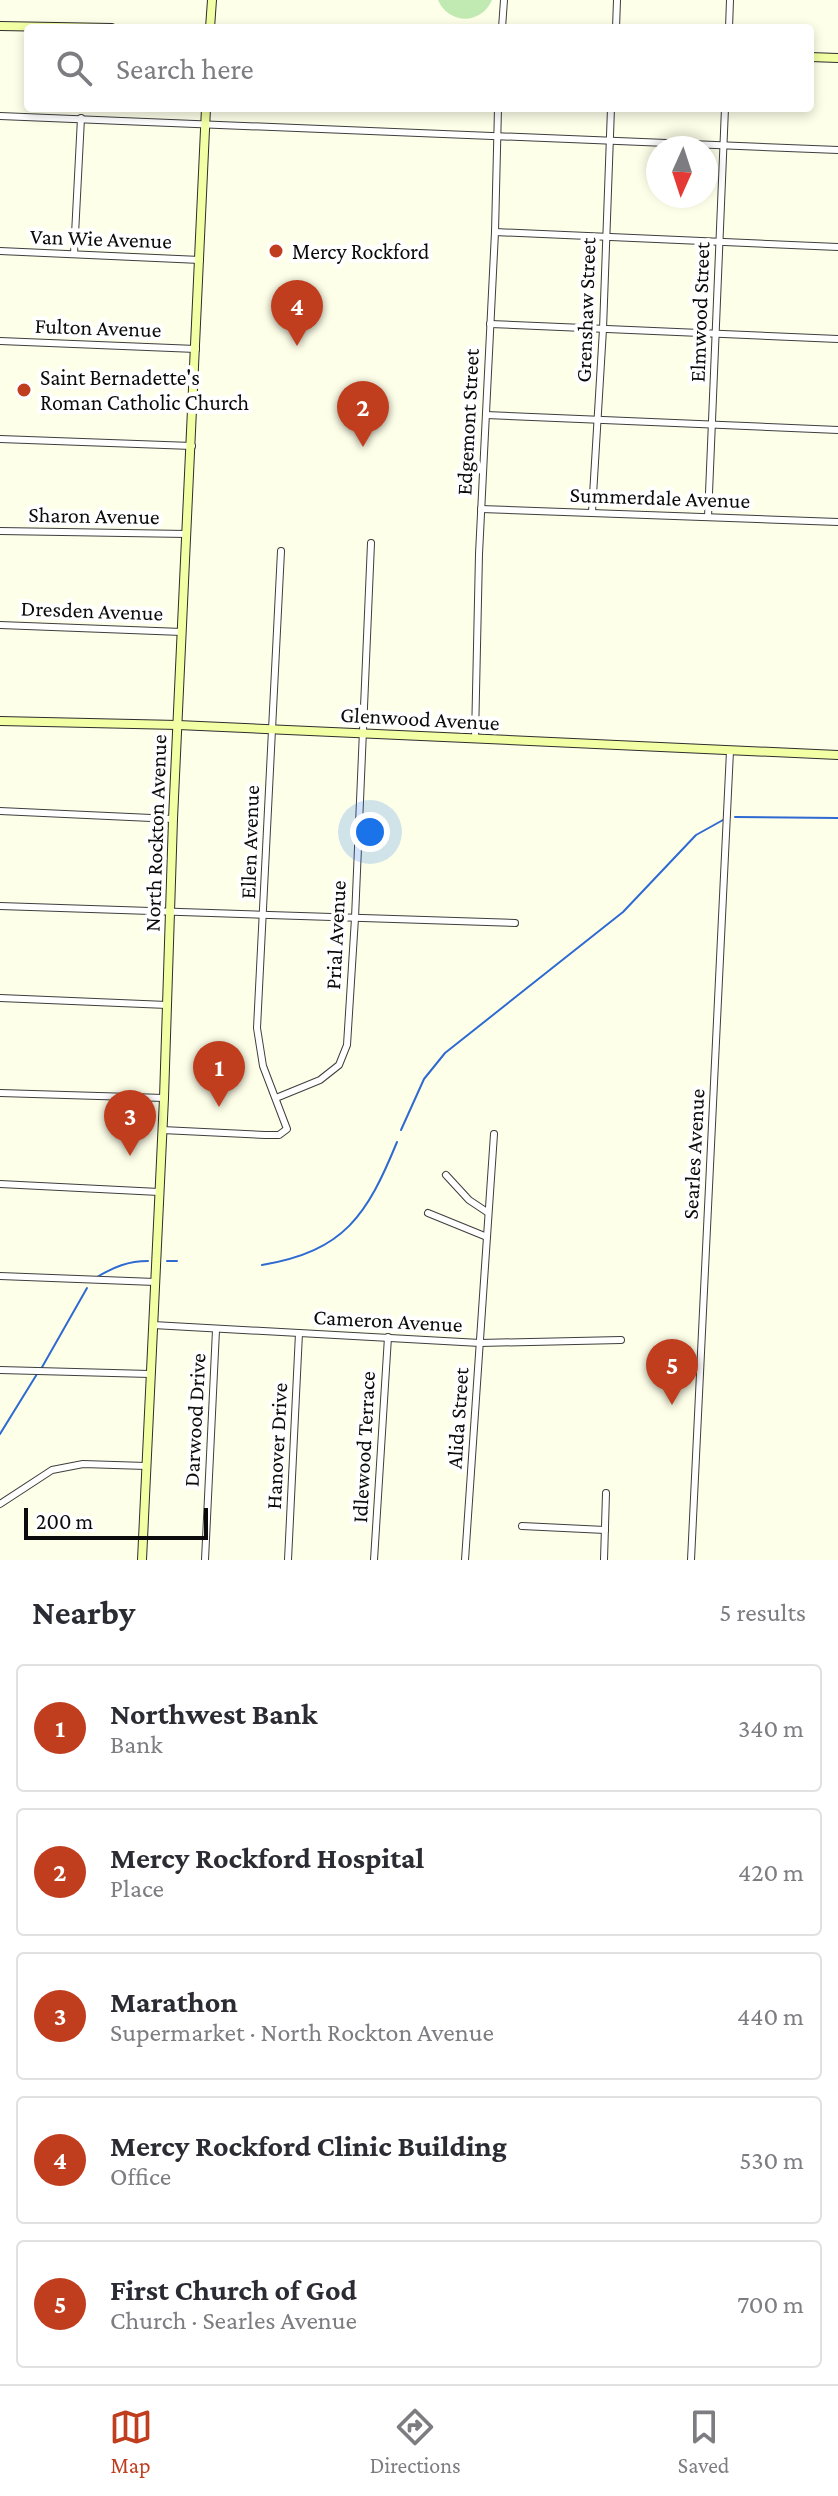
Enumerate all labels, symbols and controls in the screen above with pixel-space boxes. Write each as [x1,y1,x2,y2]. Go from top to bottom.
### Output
search box [24,24,814,112]
icon: search [52,46,96,90]
text: Search here [116,52,254,85]
north arrow [646,136,718,208]
street label: Van Wie Avenue [30,224,172,253]
street label: Grenshaw Street [570,236,601,383]
place label: Mercy Rockford [292,239,430,264]
street label: Elmwood Street [685,241,714,383]
marker: Mercy Rockford [267,242,285,260]
pin: 4 [271,280,323,346]
street label: Fulton Avenue [34,313,162,342]
street label: Edgemont Street [451,347,484,496]
place label: Saint Bernadette's Roman Catholic Church [40,365,249,415]
marker: Saint Bernadette's Roman Catholic Church [15,381,33,399]
pin: 2 [337,381,389,447]
street label: Summerdale Avenue [569,482,751,513]
street label: Sharon Avenue [28,502,160,529]
street label: Dresden Avenue [20,596,164,625]
street label: Glenwood Avenue [340,702,500,735]
street label: North Rockton Avenue [140,734,171,932]
street label: Ellen Avenue [235,785,264,899]
your location [350,812,390,852]
street label: Prial Avenue [320,880,351,990]
pin: 1 [193,1041,245,1107]
street label: Searles Avenue [678,1088,709,1220]
pin: 3 [104,1090,156,1156]
street label: Cameron Avenue [313,1304,463,1337]
pin: 5 [646,1339,698,1405]
street label: Darwood Drive [179,1352,210,1488]
street label: Alida Street [441,1366,474,1470]
street label: Idlewood Terrace [347,1370,380,1524]
street label: Hanover Drive [261,1382,292,1510]
scale bar [24,1504,208,1540]
text: 200 m [36,1509,93,1534]
text: Nearby [32,1594,135,1631]
text: 5 results [719,1598,806,1627]
text: Northwest Bank [110,1697,317,1730]
text: 1 [55,1714,65,1743]
text: 340 m [738,1714,804,1743]
text: Bank [110,1730,163,1759]
text: Mercy Rockford Hospital [110,1841,424,1874]
text: 2 [53,1858,67,1887]
text: 420 m [738,1858,804,1887]
text: Place [110,1874,164,1903]
text: Marathon [110,1985,238,2018]
text: 3 [54,2002,66,2031]
text: 440 m [737,2002,804,2031]
text: Supermarket · North Rockton Avenue [110,2018,494,2047]
text: Mercy Rockford Clinic Building [110,2129,507,2162]
text: 4 [53,2146,67,2175]
text: 530 m [739,2146,804,2175]
text: Office [110,2162,171,2191]
text: First Church of God [110,2273,357,2306]
text: 5 [54,2290,66,2319]
text: 700 m [737,2290,804,2319]
text: Church · Searles Avenue [110,2306,357,2335]
tab: Map [109,2405,153,2478]
tab: Directions [370,2405,461,2478]
tab: Saved [678,2405,729,2478]

